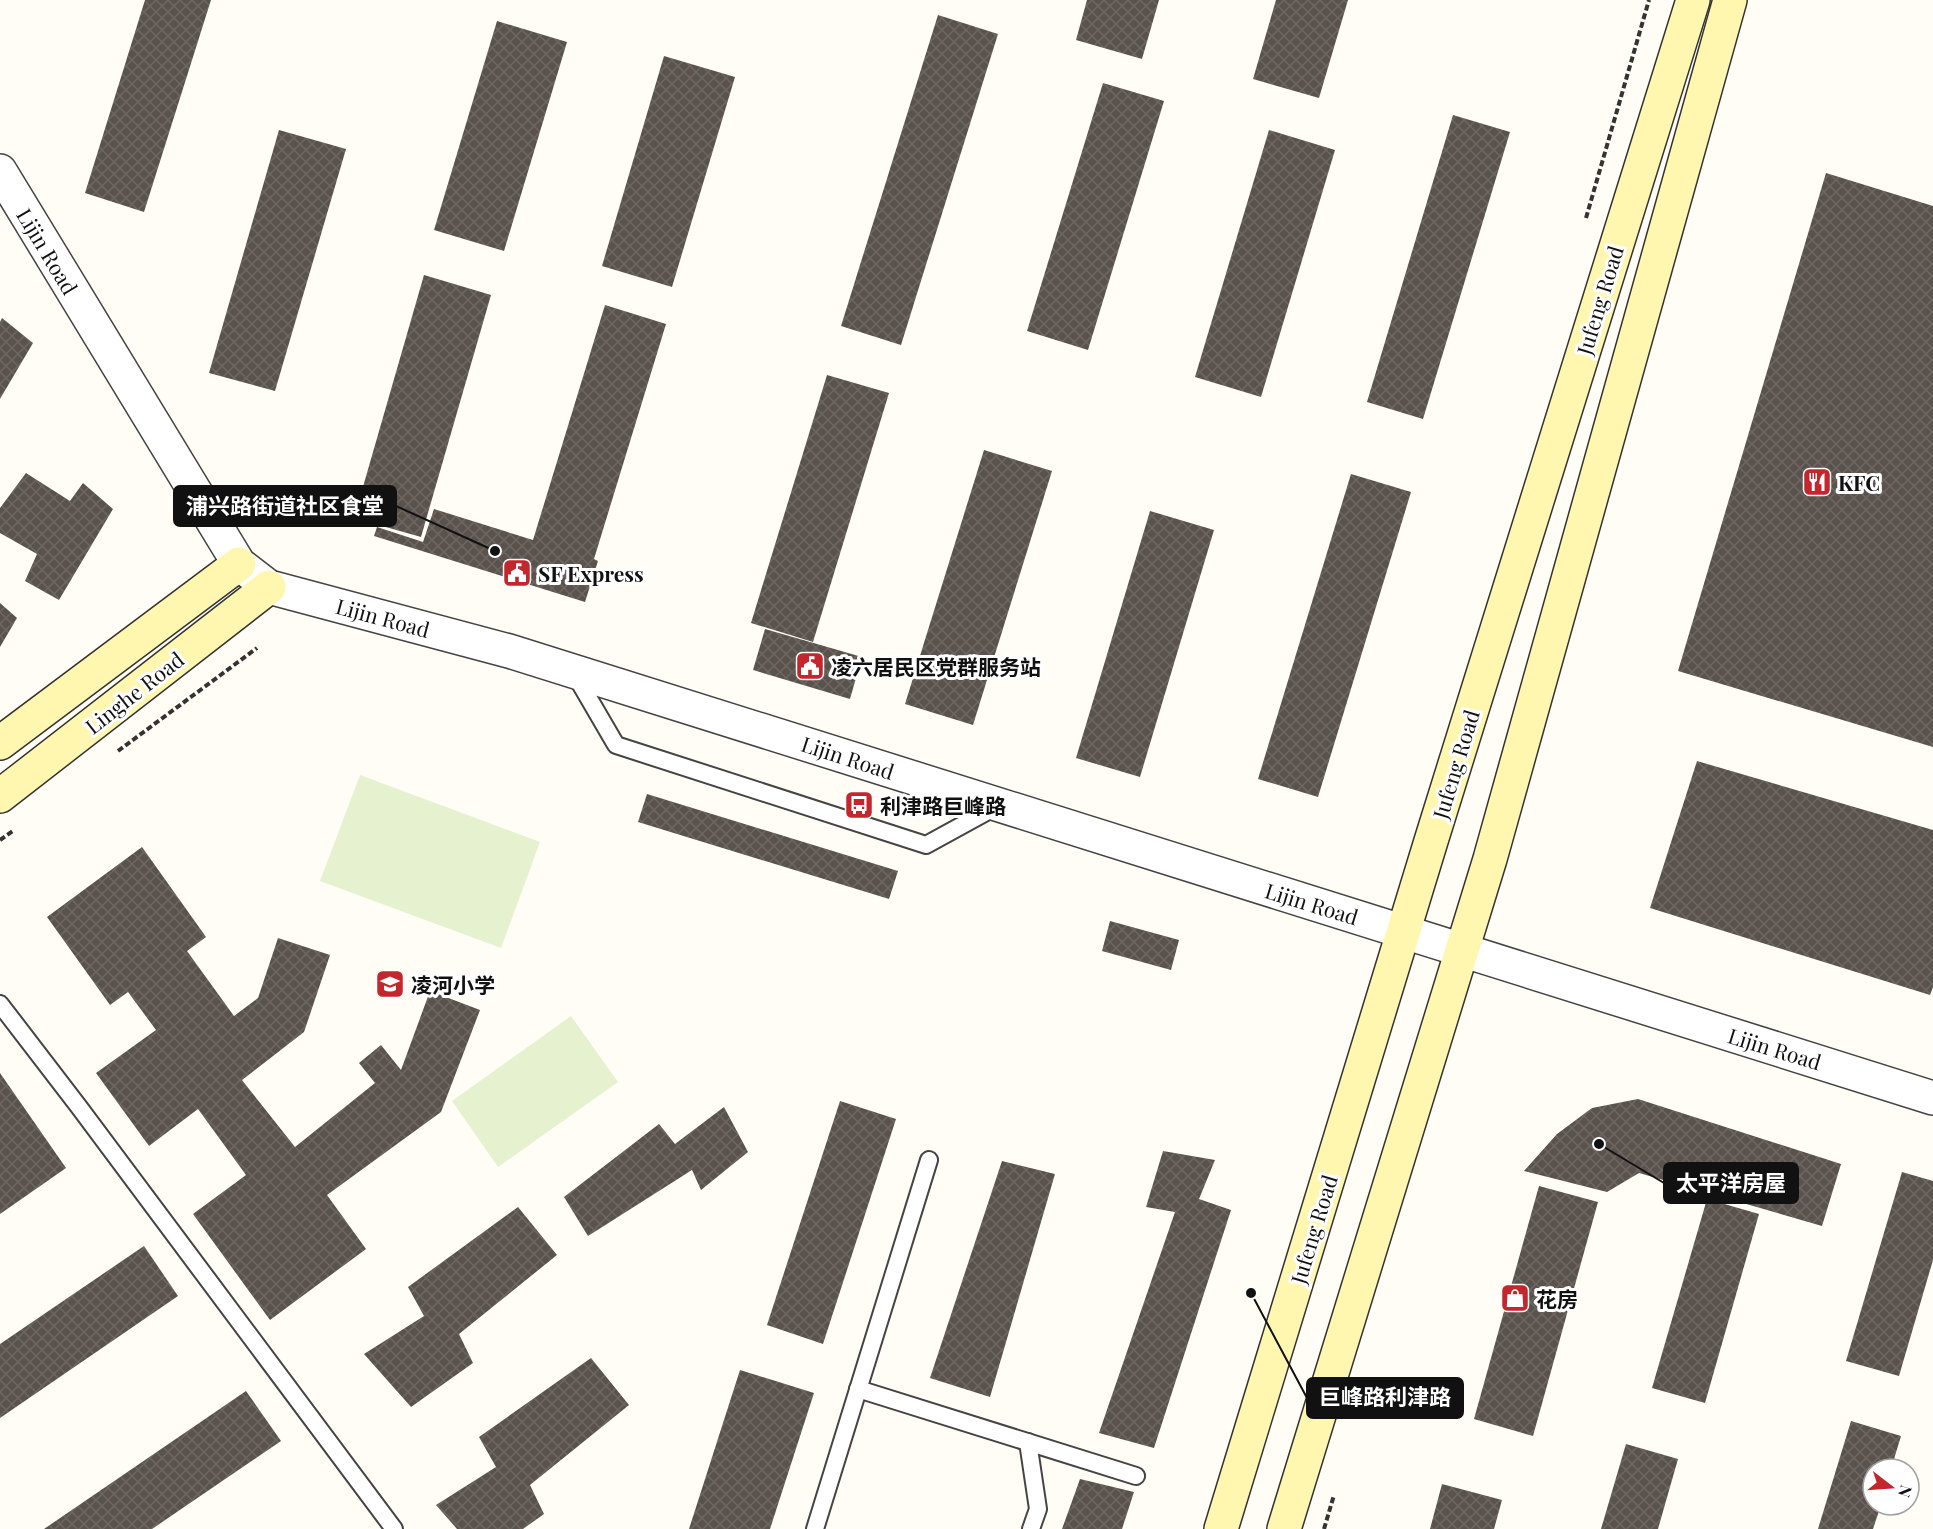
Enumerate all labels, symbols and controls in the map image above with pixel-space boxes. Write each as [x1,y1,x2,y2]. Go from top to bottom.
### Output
street label: Lijin Road [11,203,85,299]
street label: Jufeng Road [1569,242,1629,359]
restaurant icon: KFC [1801,466,1833,498]
place label: KFC [1838,468,1880,496]
callout: 浦兴路街道社区食堂 [174,486,396,526]
text: 浦兴路街道社区食堂 [186,490,384,520]
public building icon: SF Express [501,557,533,589]
place label: SF Express [538,559,644,587]
street label: Lijin Road [333,591,433,643]
street label: Linghe Road [79,645,189,739]
public building icon: 凌六居民区党群服务站 [794,650,826,682]
place label: 凌六居民区党群服务站 [831,652,1041,680]
street label: Jufeng Road [1425,706,1485,823]
street label: Lijin Road [798,729,898,785]
bus stop icon: 利津路巨峰路 [843,789,875,821]
place label: 利津路巨峰路 [880,791,1006,819]
street label: Lijin Road [1262,876,1362,930]
school or university icon: 凌河小学 [374,968,406,1000]
place label: 凌河小学 [411,970,495,998]
street label: Lijin Road [1725,1021,1825,1075]
callout: 太平洋房屋 [1664,1163,1798,1203]
text: 太平洋房屋 [1676,1167,1786,1197]
street label: Jufeng Road [1283,1171,1343,1288]
shop icon: 花房 [1499,1282,1531,1314]
place label: 花房 [1536,1284,1578,1312]
callout: 巨峰路利津路 [1307,1378,1463,1418]
text: 巨峰路利津路 [1319,1381,1451,1411]
north arrow [1861,1457,1921,1517]
text: N [1894,1483,1918,1501]

